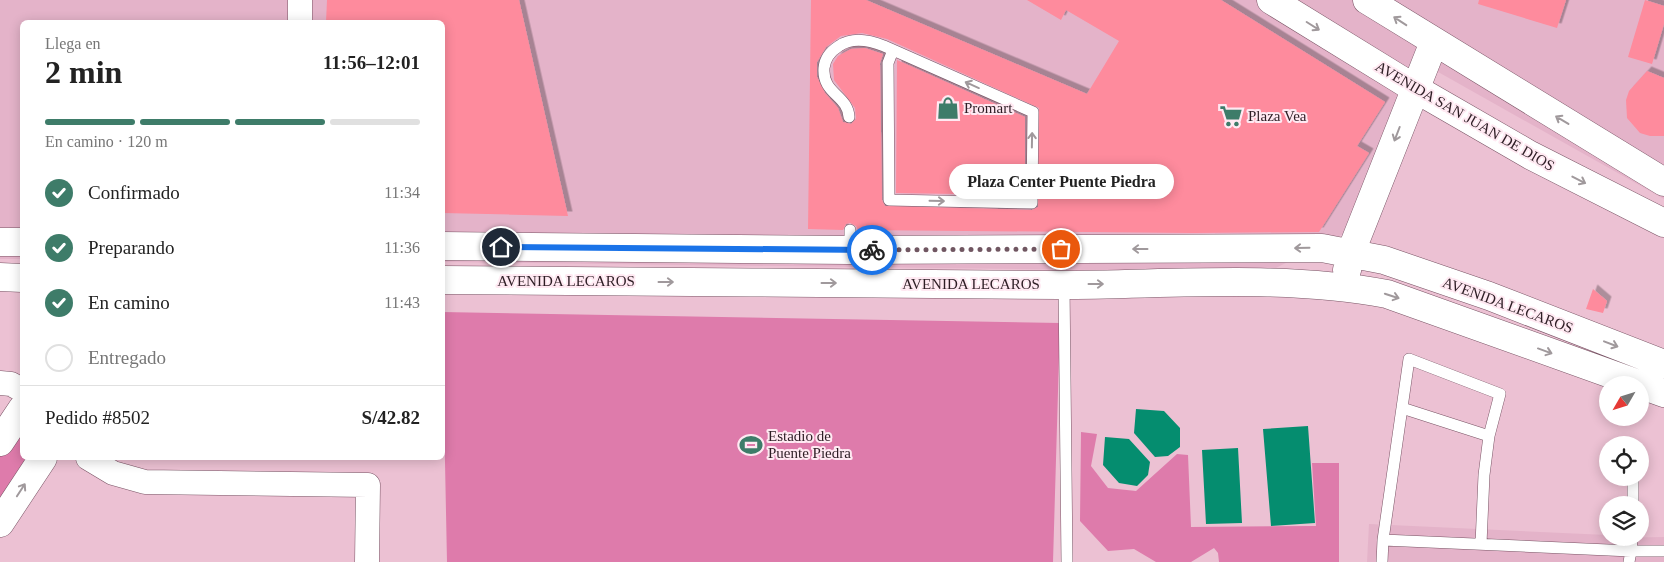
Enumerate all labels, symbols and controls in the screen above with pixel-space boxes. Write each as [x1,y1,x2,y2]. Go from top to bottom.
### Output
one-way arrow [1394,16,1408,26]
one-way arrow [1305,21,1319,31]
text: Llega en [45,35,101,52]
text: 11:56–12:01 [323,52,420,73]
text: 2 min [45,54,122,90]
street label: AVENIDA SAN JUAN DE DIOS [1373,58,1557,174]
one-way arrow [965,80,980,89]
shop icon: Promart [935,95,961,121]
place label: Promart [964,100,1013,116]
supermarket icon: Plaza Vea [1218,103,1244,129]
place label: Plaza Vea [1248,108,1307,124]
one-way arrow [1556,115,1570,125]
one-way arrow [1391,126,1401,141]
one-way arrow [1027,132,1037,148]
text: En camino · 120 m [45,133,168,150]
callout: Plaza Center Puente Piedra [948,164,1174,199]
text: Plaza Center Puente Piedra [967,173,1156,190]
one-way arrow [1571,176,1586,185]
icon: check [45,179,73,207]
text: Confirmado [88,182,180,203]
text: 11:34 [384,184,420,201]
one-way arrow [928,196,945,206]
courier [847,225,897,275]
pin [480,226,522,268]
pin [1040,228,1082,270]
icon: home [487,233,515,261]
icon: check [45,234,73,262]
icon: bag [1047,235,1075,263]
icon: bike [858,236,886,264]
text: Preparando [88,237,175,258]
text: 11:36 [384,239,420,256]
one-way arrow [1294,243,1310,253]
one-way arrow [1132,244,1148,254]
street label: AVENIDA LECAROS [497,273,635,289]
street label: AVENIDA LECAROS [1441,274,1575,336]
street label: AVENIDA LECAROS [902,276,1040,292]
one-way arrow [658,277,674,287]
one-way arrow [820,278,836,288]
one-way arrow [1088,279,1104,289]
icon: check [45,289,73,317]
text: En camino [88,292,170,313]
one-way arrow [1384,292,1400,302]
text: 11:43 [384,294,420,311]
one-way arrow [1603,339,1618,349]
text: Entregado [88,347,166,368]
one-way arrow [1537,347,1552,356]
north arrow [1599,376,1649,426]
map controls [1599,376,1649,546]
text: Pedido #8502 [45,407,150,428]
text: S/42.82 [361,407,420,428]
place label: Estadio de Puente Piedra [768,428,851,461]
sports icon: Estadio de Puente Piedra [738,432,764,458]
button: locate [1599,436,1649,486]
one-way arrow [16,483,27,497]
button: layers [1599,496,1649,546]

